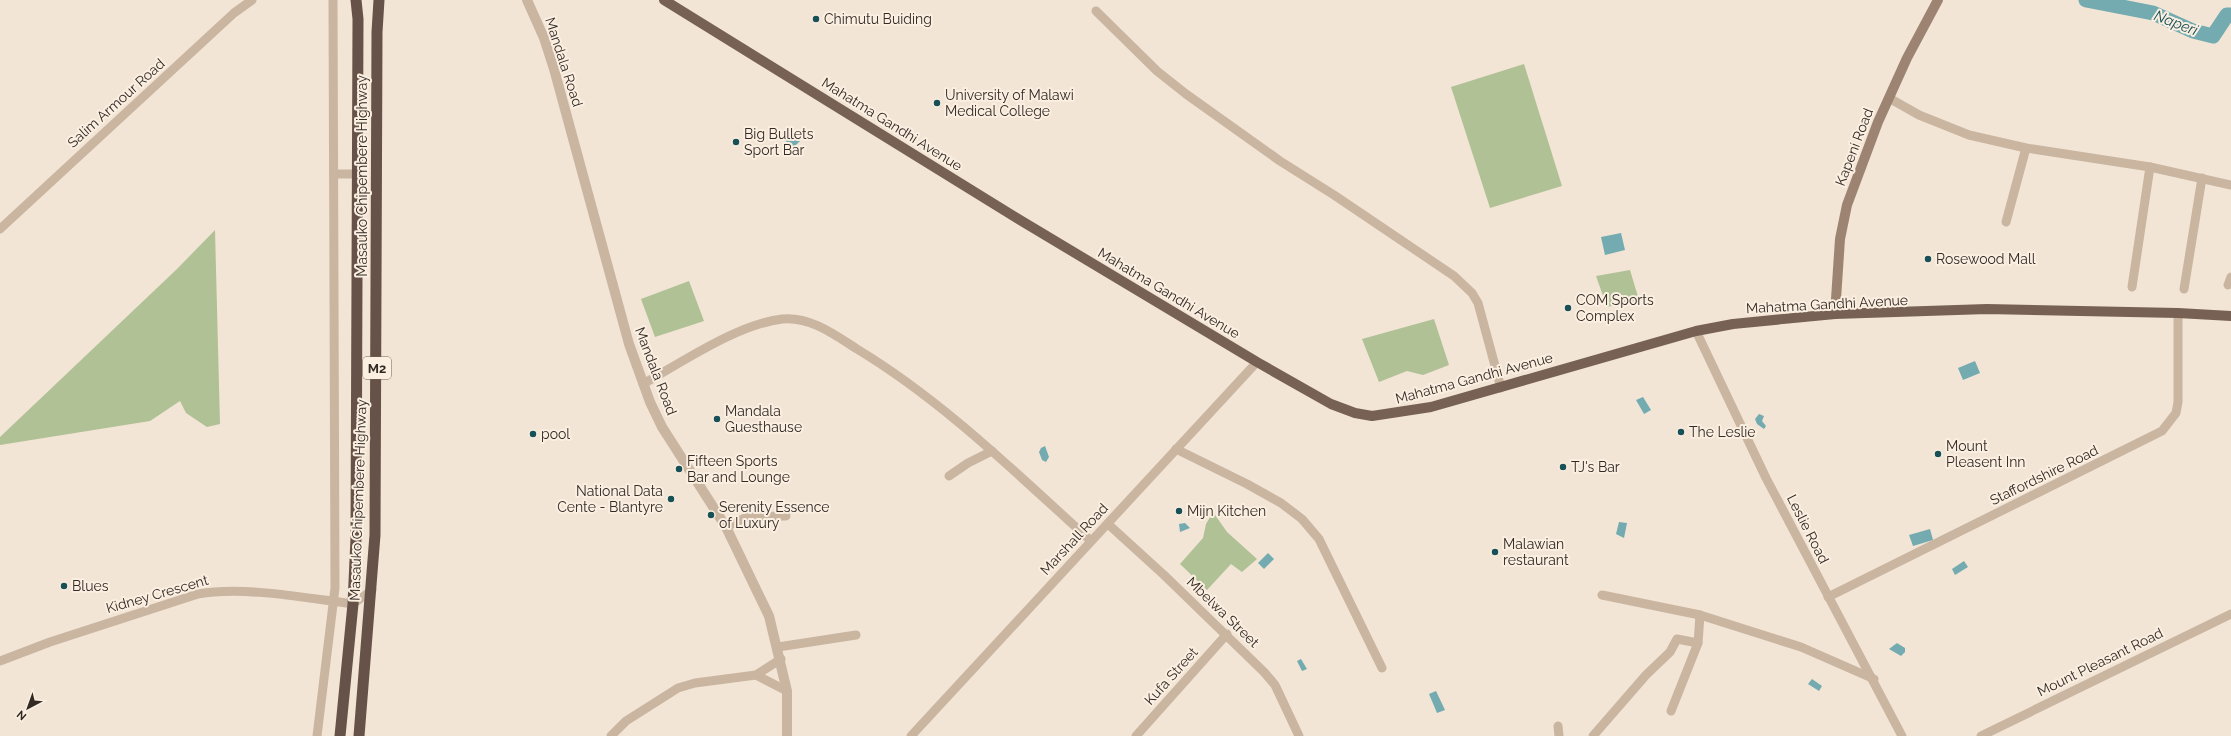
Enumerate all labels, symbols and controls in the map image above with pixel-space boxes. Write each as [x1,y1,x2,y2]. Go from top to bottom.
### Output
water label: Naperi [2152,6,2201,40]
place label: Chimutu Buiding [824,11,932,27]
marker: Chimutu Buiding [811,14,821,24]
street label: Mandala Road [542,15,586,109]
street label: Salim Armour Road [64,55,168,151]
street label: Mahatma Gandhi Avenue [819,74,965,174]
street label: Masauko Chipembere Highway [354,75,370,277]
place label: University of Malawi Medical College [945,87,1074,119]
marker: University of Malawi Medical College [932,98,942,108]
street label: Kapeni Road [1832,106,1876,188]
place label: Big Bullets Sport Bar [744,126,814,158]
marker: Big Bullets Sport Bar [731,137,741,147]
street label: Mahatma Gandhi Avenue [1095,244,1243,342]
place label: Rosewood Mall [1936,251,2036,267]
marker: Rosewood Mall [1923,254,1933,264]
place label: COM Sports Complex [1576,292,1654,324]
street label: Mahatma Gandhi Avenue [1746,292,1908,316]
marker: COM Sports Complex [1563,303,1573,313]
street label: Mandala Road [632,325,680,417]
street label: Mahatma Gandhi Avenue [1394,349,1554,407]
road number: M2 [363,357,391,379]
street label: Masauko Chipembere Highway [346,399,370,601]
place label: Mandala Guesthause [725,403,802,435]
marker: Mandala Guesthause [712,414,722,424]
place label: The Leslie [1689,424,1756,440]
place label: pool [541,426,570,442]
marker: The Leslie [1676,427,1686,437]
marker: pool [528,429,538,439]
place label: Mount Pleasent Inn [1946,438,2026,470]
street label: Staffordshire Road [1987,442,2101,508]
marker: Mount Pleasent Inn [1933,449,1943,459]
place label: Fifteen Sports Bar and Lounge [687,453,790,485]
place label: TJ's Bar [1571,459,1620,475]
marker: TJ's Bar [1558,462,1568,472]
marker: Fifteen Sports Bar and Lounge [674,464,684,474]
place label: National Data Cente - Blantyre [557,483,663,515]
street label: Leslie Road [1784,492,1832,566]
marker: National Data Cente - Blantyre [666,494,676,504]
place label: Serenity Essence of Luxury [719,499,830,531]
street label: Marshall Road [1037,500,1111,578]
place label: Mijn Kitchen [1187,503,1266,519]
marker: Mijn Kitchen [1174,506,1184,516]
marker: Serenity Essence of Luxury [706,510,716,520]
place label: Malawian restaurant [1503,536,1569,568]
marker: Malawian restaurant [1490,547,1500,557]
street label: Kidney Crescent [104,572,210,616]
street label: Mbelwa Street [1184,574,1263,651]
place label: Blues [72,578,109,594]
marker: Blues [59,581,69,591]
street label: Mount Pleasant Road [2035,625,2165,699]
street label: Kufa Street [1141,644,1201,708]
north arrow [8,688,48,728]
text: N [14,708,29,723]

